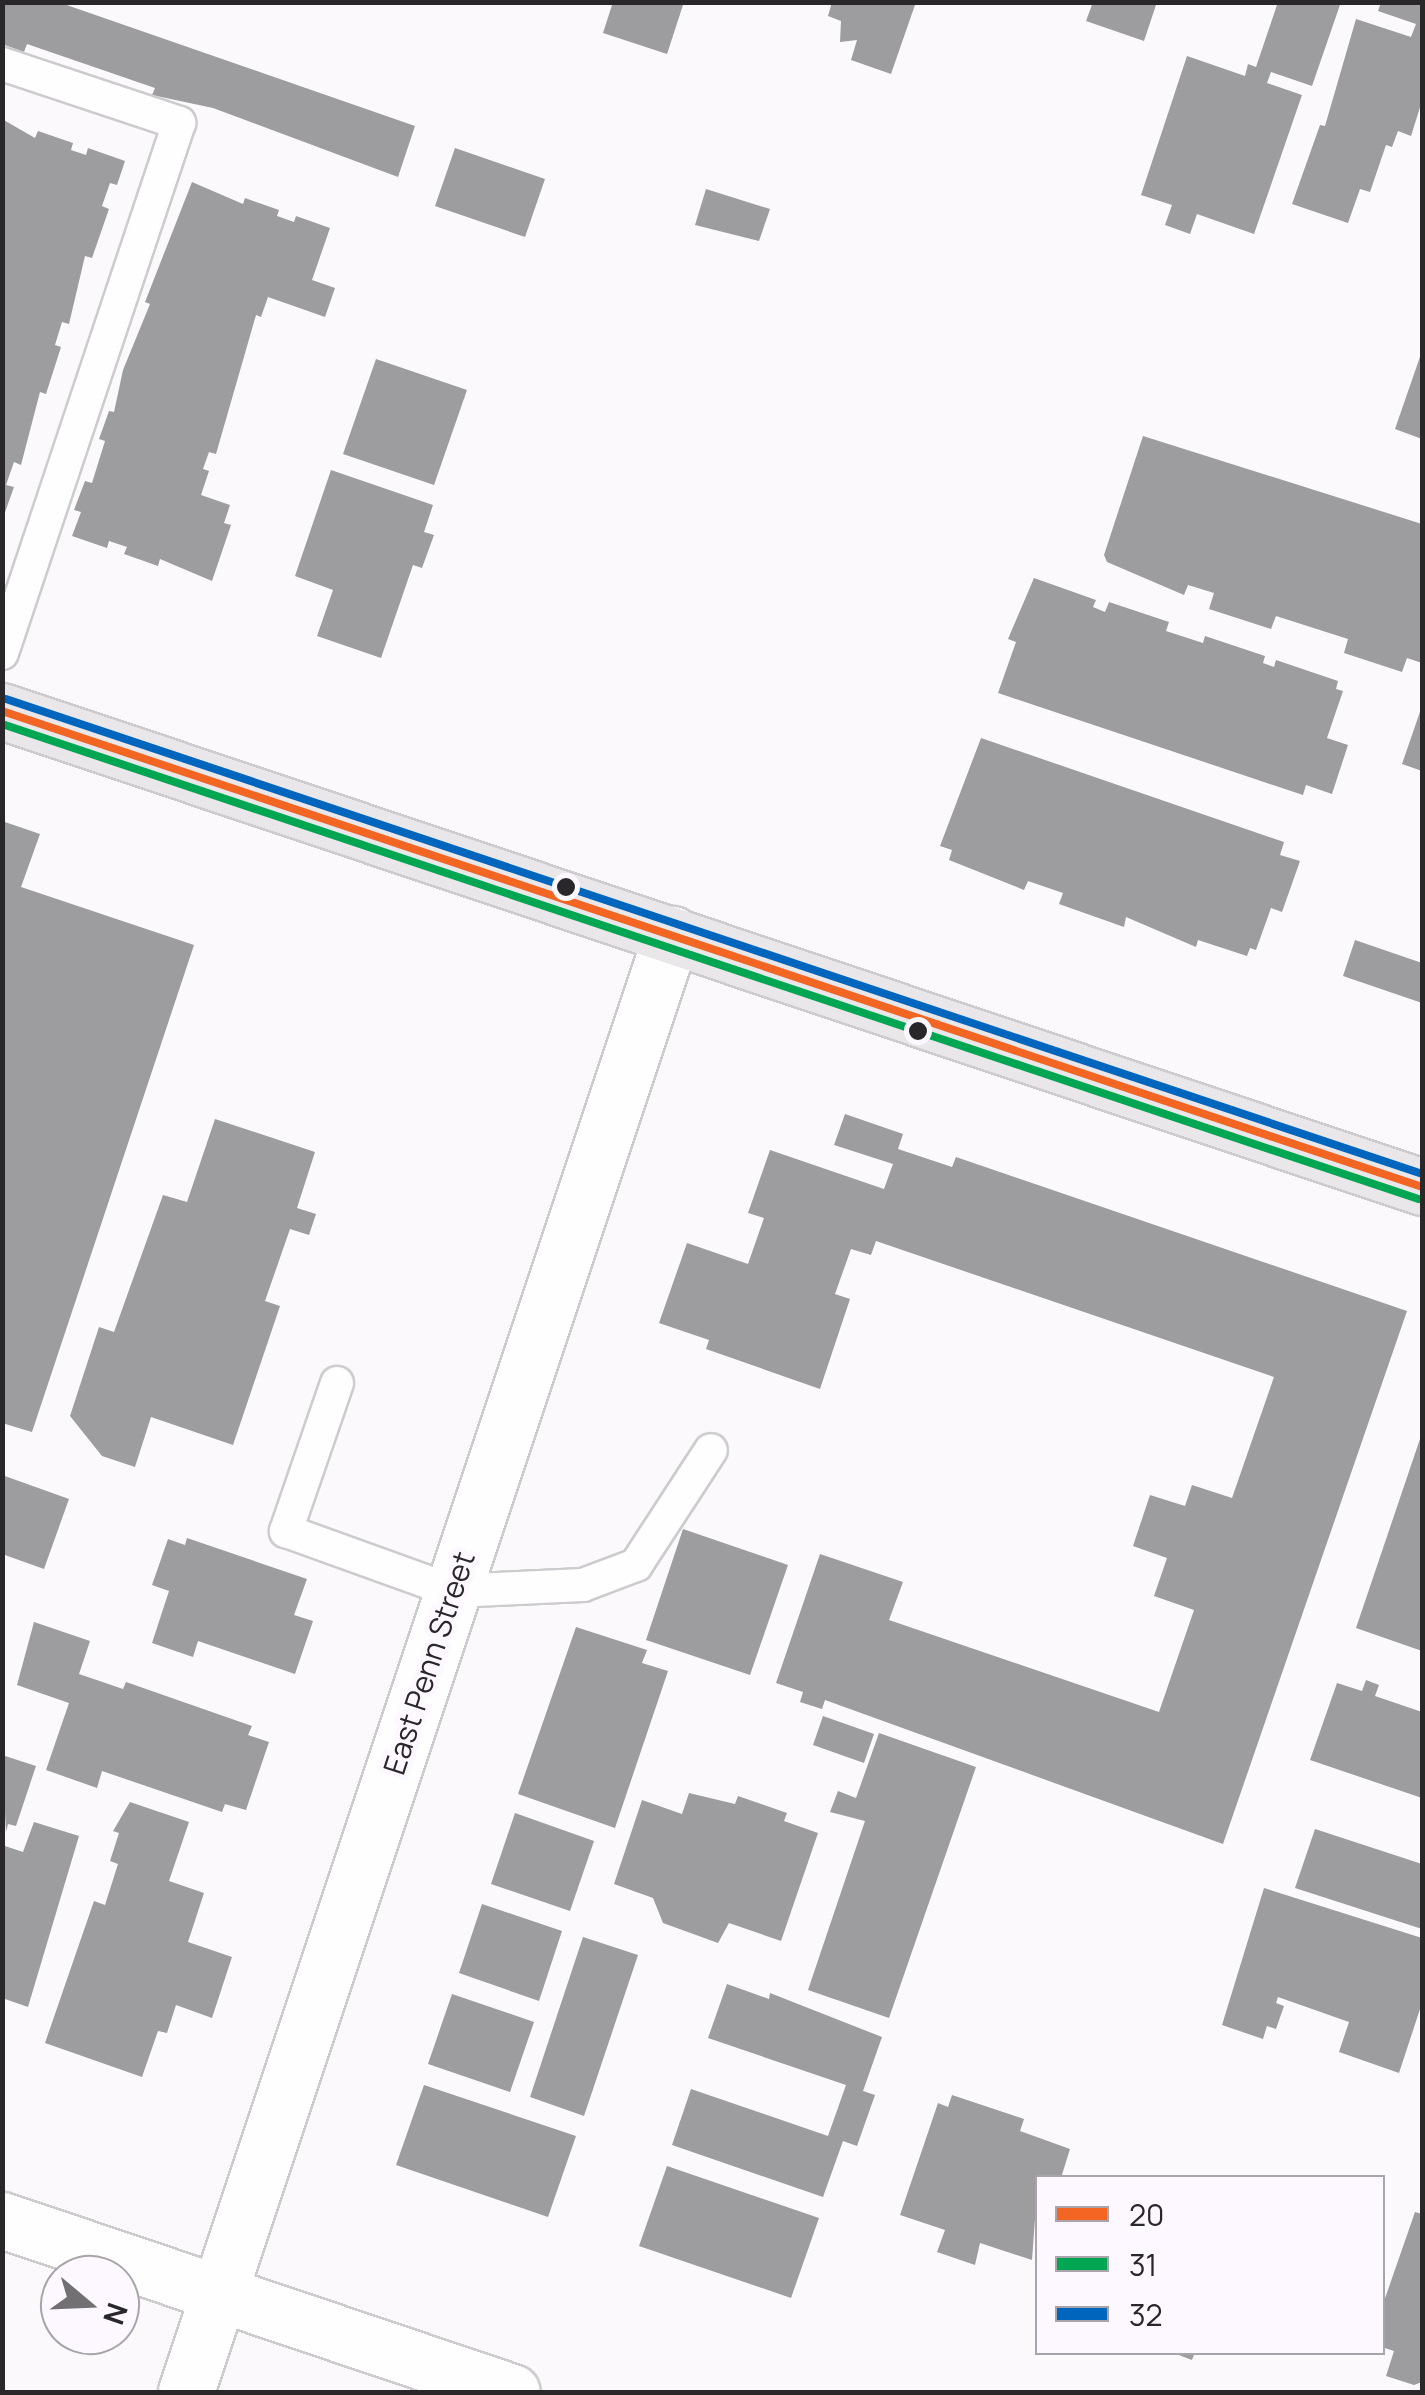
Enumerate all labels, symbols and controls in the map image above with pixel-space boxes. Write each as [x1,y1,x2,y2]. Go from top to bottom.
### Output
unlabelled marker [556,877,576,897]
unlabelled marker [908,1021,928,1041]
street label: East Penn Street [376,1547,482,1779]
legend [1035,2175,1385,2355]
text: 20 [1129,2194,1164,2235]
text: 31 [1129,2244,1157,2285]
north arrow [40,2255,140,2355]
text: 32 [1129,2294,1163,2335]
text: N [95,2298,138,2330]

